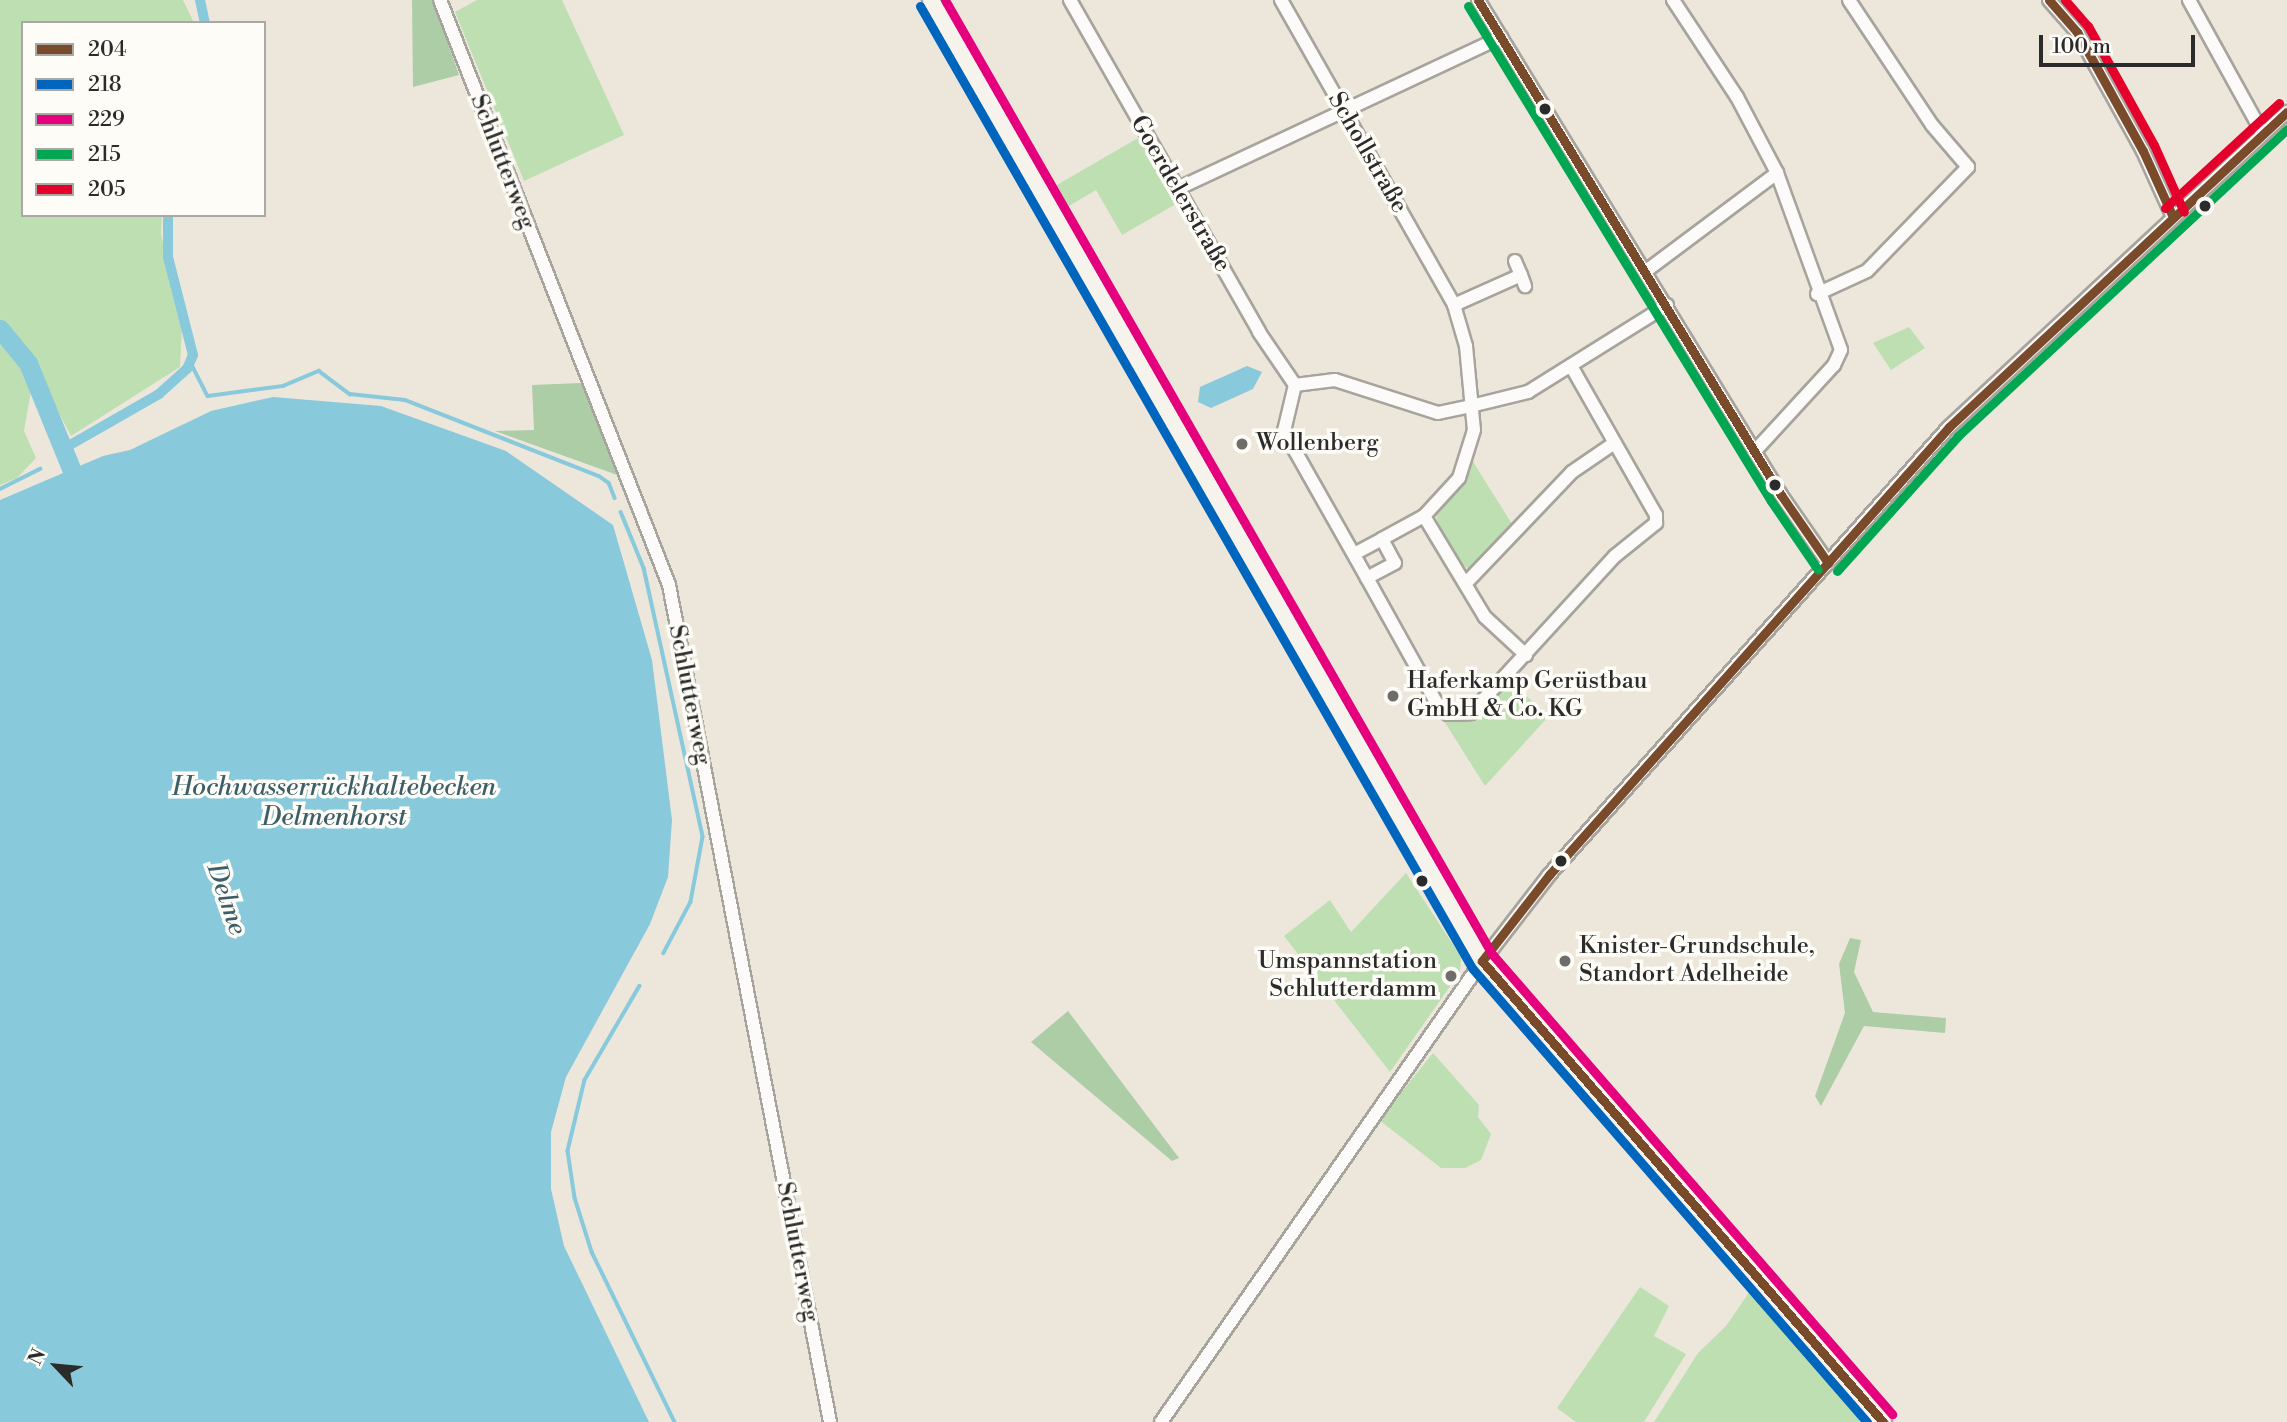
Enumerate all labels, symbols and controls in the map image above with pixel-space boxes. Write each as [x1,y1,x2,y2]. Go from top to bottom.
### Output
legend [21,21,266,217]
scale bar [2042,21,2198,65]
text: 100 m [2052,34,2111,60]
text: 204 [88,37,126,63]
text: 218 [88,72,122,98]
street label: Schollstraße [1321,87,1413,219]
street label: Schlutterweg [463,91,541,233]
unlabelled marker [1538,102,1552,116]
text: 229 [88,107,125,133]
street label: Goerdelerstraße [1124,111,1236,277]
text: 215 [88,142,121,168]
text: 205 [88,177,125,203]
unlabelled marker [2198,199,2212,213]
place label: Wollenberg [1256,430,1379,458]
marker: Wollenberg [1234,436,1250,452]
unlabelled marker [1768,478,1782,492]
street label: Schlutterweg [661,623,717,767]
place label: Haferkamp Gerüstbau GmbH & Co. KG [1407,668,1647,724]
marker: Haferkamp Gerüstbau GmbH & Co. KG [1385,688,1401,704]
water label: Hochwasserrückhaltebecken Delmenhorst [172,772,496,834]
unlabelled marker [1554,854,1568,868]
water label: Delme [199,859,253,939]
unlabelled marker [1415,874,1429,888]
place label: Knister-Grundschule, Standort Adelheide [1579,933,1814,989]
place label: Umspannstation Schlutterdamm [1258,948,1437,1004]
marker: Knister-Grundschule, Standort Adelheide [1557,953,1573,969]
marker: Umspannstation Schlutterdamm [1443,968,1459,984]
street label: Schlutterweg [769,1180,825,1324]
north arrow [21,1331,91,1401]
text: N [23,1345,51,1369]

